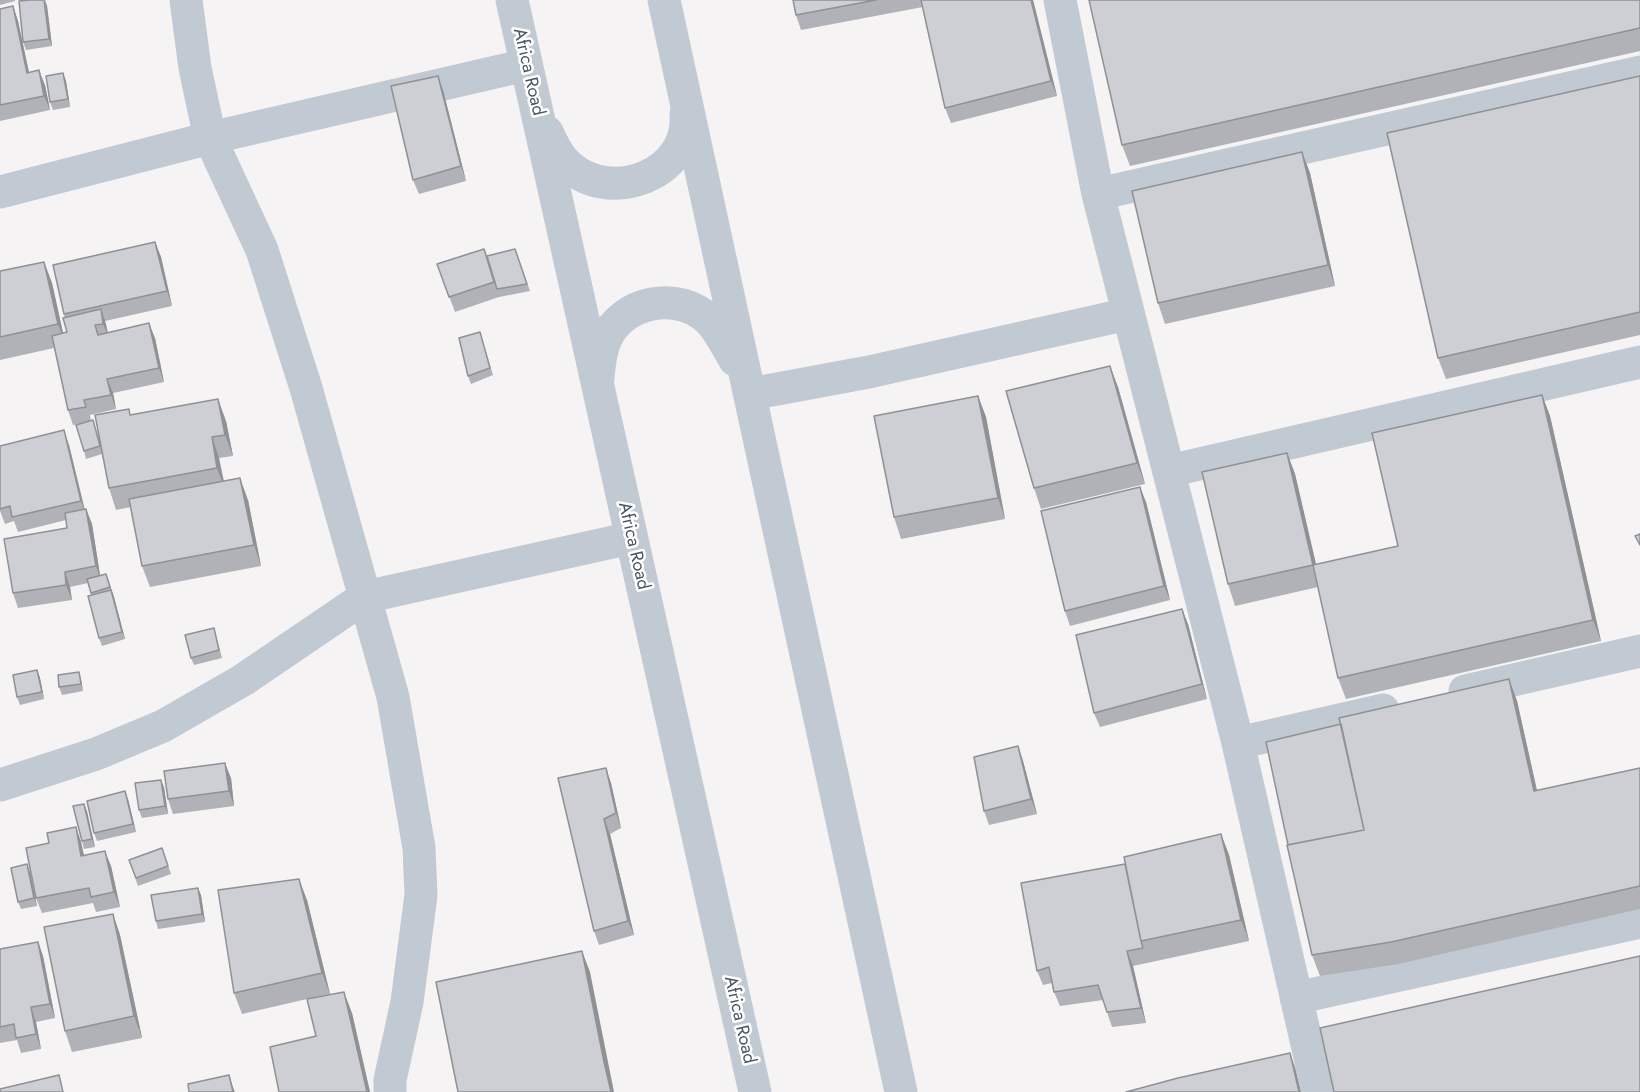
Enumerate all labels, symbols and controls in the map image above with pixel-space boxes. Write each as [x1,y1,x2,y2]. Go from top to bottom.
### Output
street label: Africa Road [507,26,549,118]
street label: Africa Road [612,500,654,592]
street label: Africa Road [718,974,760,1066]

